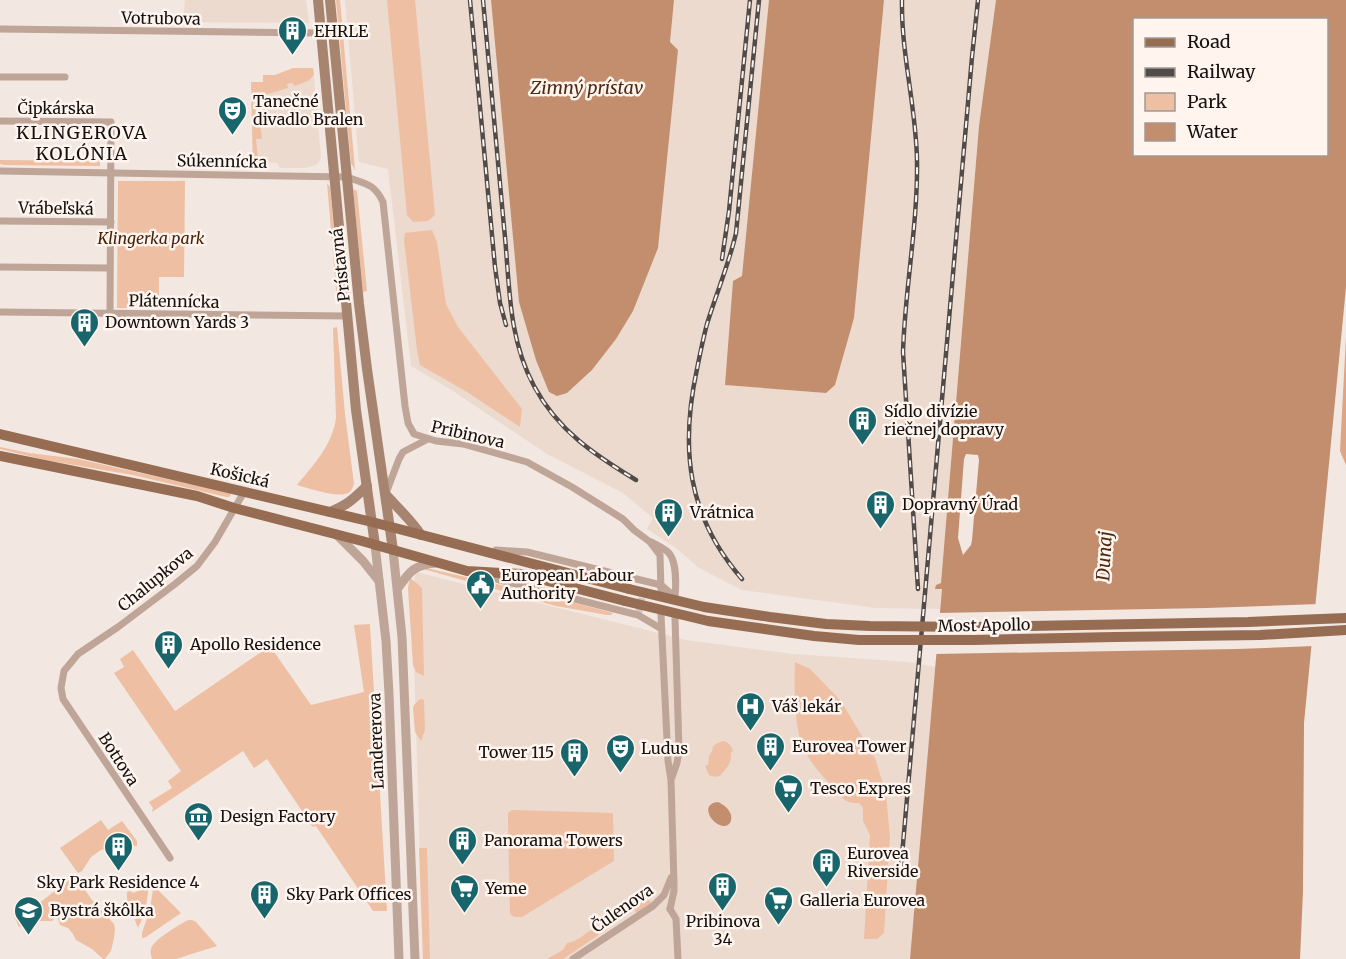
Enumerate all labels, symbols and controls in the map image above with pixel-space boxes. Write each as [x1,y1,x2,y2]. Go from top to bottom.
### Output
street label: Votrubova [120,7,201,29]
building icon: EHRLE [277,15,309,57]
legend [1133,18,1328,156]
place label: EHRLE [314,21,369,41]
text: Road [1187,30,1231,53]
text: Railway [1187,60,1256,83]
water label: Zimný prístav [530,76,644,99]
text: Park [1187,90,1228,113]
place label: Tanečné divadlo Bralen [253,91,364,129]
theatre icon: Tanečné divadlo Bralen [216,94,248,136]
street label: Čipkárska [18,98,95,118]
text: Water [1186,120,1238,143]
district label: KLINGEROVA KOLÓNIA [16,121,148,165]
street label: Súkennícka [177,150,268,172]
street label: Vrábeľská [17,197,94,219]
street label: Prístavná [326,227,354,303]
park label: Klingerka park [96,228,205,248]
street label: Plátennícka [128,290,220,312]
building icon: Downtown Yards 3 [68,306,100,348]
place label: Downtown Yards 3 [105,312,249,332]
place label: Sídlo divízie riečnej dopravy [884,401,1005,439]
building icon: Sídlo divízie riečnej dopravy [847,404,879,446]
street label: Pribinova [429,416,507,452]
street label: Košická [209,459,272,492]
building icon: Dopravný Úrad [865,488,897,530]
place label: Dopravný Úrad [902,494,1019,514]
building icon: Vrátnica [653,496,685,538]
place label: Vrátnica [689,502,755,522]
water label: Dunaj [1091,531,1117,582]
street label: Chalupkova [114,542,197,615]
place label: European Labour Authority [500,565,634,603]
public building icon: European Labour Authority [464,568,496,610]
street label: Most Apollo [938,614,1030,636]
building icon: Apollo Residence [153,628,185,670]
place label: Apollo Residence [189,634,321,654]
hospital icon: Váš lekár [735,690,767,732]
street label: Landererova [364,692,388,790]
place label: Váš lekár [771,696,841,716]
street label: Bottova [94,729,144,790]
building icon: Eurovea Tower [755,730,787,772]
theatre icon: Ludus [604,732,636,774]
building icon: Tower 115 [559,736,591,778]
place label: Eurovea Tower [792,736,907,756]
place label: Ludus [641,738,688,758]
place label: Tower 115 [479,742,554,762]
supermarket icon: Tesco Expres [773,772,805,814]
place label: Tesco Expres [810,778,911,798]
museum icon: Design Factory [183,800,215,842]
place label: Design Factory [220,806,336,826]
building icon: Panorama Towers [447,824,479,866]
building icon: Sky Park Residence 4 [102,830,134,872]
place label: Panorama Towers [484,830,623,850]
place label: Eurovea Riverside [847,843,918,881]
building icon: Eurovea Riverside [810,846,842,888]
building icon: Pribinova 34 [707,870,739,912]
place label: Sky Park Residence 4 [37,872,200,892]
supermarket icon: Yeme [448,872,480,914]
building icon: Sky Park Offices [249,878,281,920]
place label: Yeme [484,878,527,898]
street label: Čulenova [587,879,657,937]
place label: Sky Park Offices [286,884,412,904]
supermarket icon: Galleria Eurovea [763,884,795,926]
place label: Galleria Eurovea [800,890,926,910]
school or university icon: Bystrá škôlka [13,894,45,936]
place label: Bystrá škôlka [50,900,154,920]
place label: Pribinova 34 [686,911,761,949]

